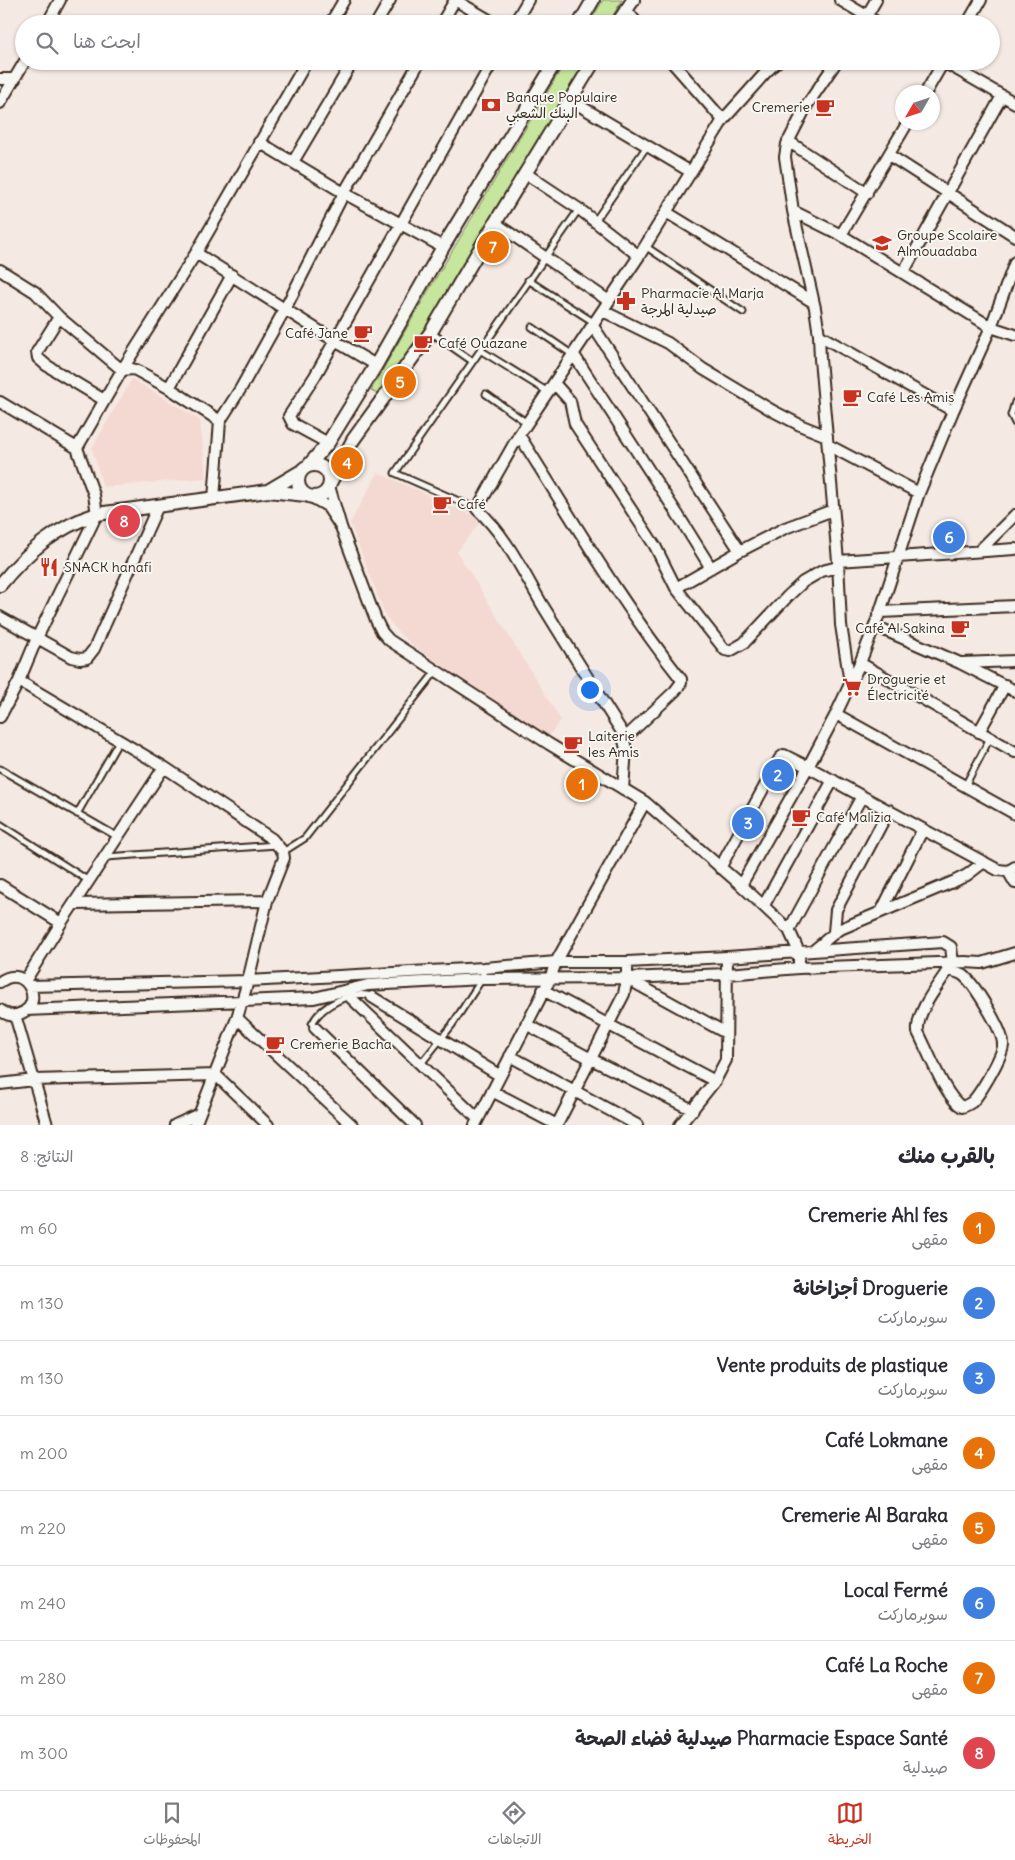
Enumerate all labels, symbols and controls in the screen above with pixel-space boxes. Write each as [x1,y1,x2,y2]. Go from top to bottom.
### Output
search box [15,15,1000,70]
icon: search [33,29,61,57]
text: ابحث هنا [73,29,141,53]
north arrow [895,85,940,130]
place label: Banque Populaire البنك الشعبي [506,88,617,126]
bank icon: Banque Populaire البنك الشعبي [480,94,502,116]
cafe icon: Cremerie [814,96,836,118]
place label: Cremerie [752,98,810,116]
place label: Groupe Scolaire Almouadaba [897,226,997,260]
pin: 7 [477,228,509,266]
school or university icon: Groupe Scolaire Almouadaba [871,232,893,254]
place label: Pharmacie Al Marja صيدلية المرجة [641,284,764,318]
pharmacy icon: Pharmacie Al Marja صيدلية المرجة [615,290,637,312]
cafe icon: Café Jane [352,322,374,344]
place label: Café Jane [285,324,348,342]
cafe icon: Café Ouazane [412,332,434,354]
place label: Café Ouazane [438,334,527,352]
pin: 5 [384,363,416,401]
cafe icon: Café Les Amis [841,386,863,408]
place label: Café Les Amis [867,388,954,406]
pin: 4 [331,444,363,482]
cafe icon: Café [431,493,453,515]
place label: Café [457,495,486,513]
pin: 8 [108,502,140,540]
pin: 6 [933,518,965,556]
restaurant icon: SNACK hanafi [38,556,60,578]
place label: SNACK hanafi [64,558,152,576]
cafe icon: Café Al Sakina [949,617,971,639]
place label: Café Al Sakina [855,619,945,637]
place label: Droguerie et Électricité [867,670,946,704]
supermarket icon: Droguerie et Électricité [841,676,863,698]
your location [577,677,603,703]
place label: Laiterie les Amis [588,727,639,761]
cafe icon: Laiterie les Amis [562,733,584,755]
pin: 2 [762,756,794,794]
pin: 1 [566,765,598,803]
pin: 3 [732,804,764,842]
cafe icon: Café Malizia [790,806,812,828]
place label: Café Malizia [816,808,892,826]
cafe icon: Cremerie Bacha [264,1033,286,1055]
place label: Cremerie Bacha [290,1035,392,1053]
text: بالقرب منك [898,1142,995,1169]
text: النتائج: 8 [20,1146,74,1166]
text: Cremerie Ahl fes [808,1203,948,1227]
text: 60 m [20,1218,58,1238]
text: 1 [976,1218,982,1238]
text: مقهى [911,1229,948,1249]
text: Droguerie أجزاخانة [793,1276,948,1300]
text: 130 m [20,1293,64,1313]
text: 2 [975,1293,983,1313]
text: سوبرماركت [878,1307,948,1327]
text: Vente produits de plastique [717,1353,948,1377]
text: 130 m [20,1368,64,1388]
text: 3 [974,1368,984,1388]
text: سوبرماركت [878,1379,948,1399]
text: Café Lokmane [825,1428,948,1452]
text: 200 m [20,1443,68,1463]
text: 4 [974,1443,984,1463]
text: مقهى [911,1454,948,1474]
text: Cremerie Al Baraka [781,1503,948,1527]
text: 220 m [20,1518,66,1538]
text: 5 [974,1518,984,1538]
text: مقهى [911,1529,948,1549]
text: Local Fermé [843,1578,948,1602]
text: 240 m [20,1593,66,1613]
text: 6 [974,1593,984,1613]
text: سوبرماركت [878,1604,948,1624]
text: Café La Roche [825,1653,948,1677]
text: 280 m [20,1668,66,1688]
text: 7 [975,1668,983,1688]
text: مقهى [911,1679,948,1699]
text: Pharmacie Espace Santé صيدلية فضاء الصحة [575,1726,948,1750]
text: 300 m [20,1743,68,1763]
text: 8 [974,1743,984,1763]
text: صيدلية [903,1757,948,1777]
tab: المحفوظات [143,1799,201,1852]
tab: الاتجاهات [487,1799,542,1852]
tab: الخريطة [828,1799,872,1852]

